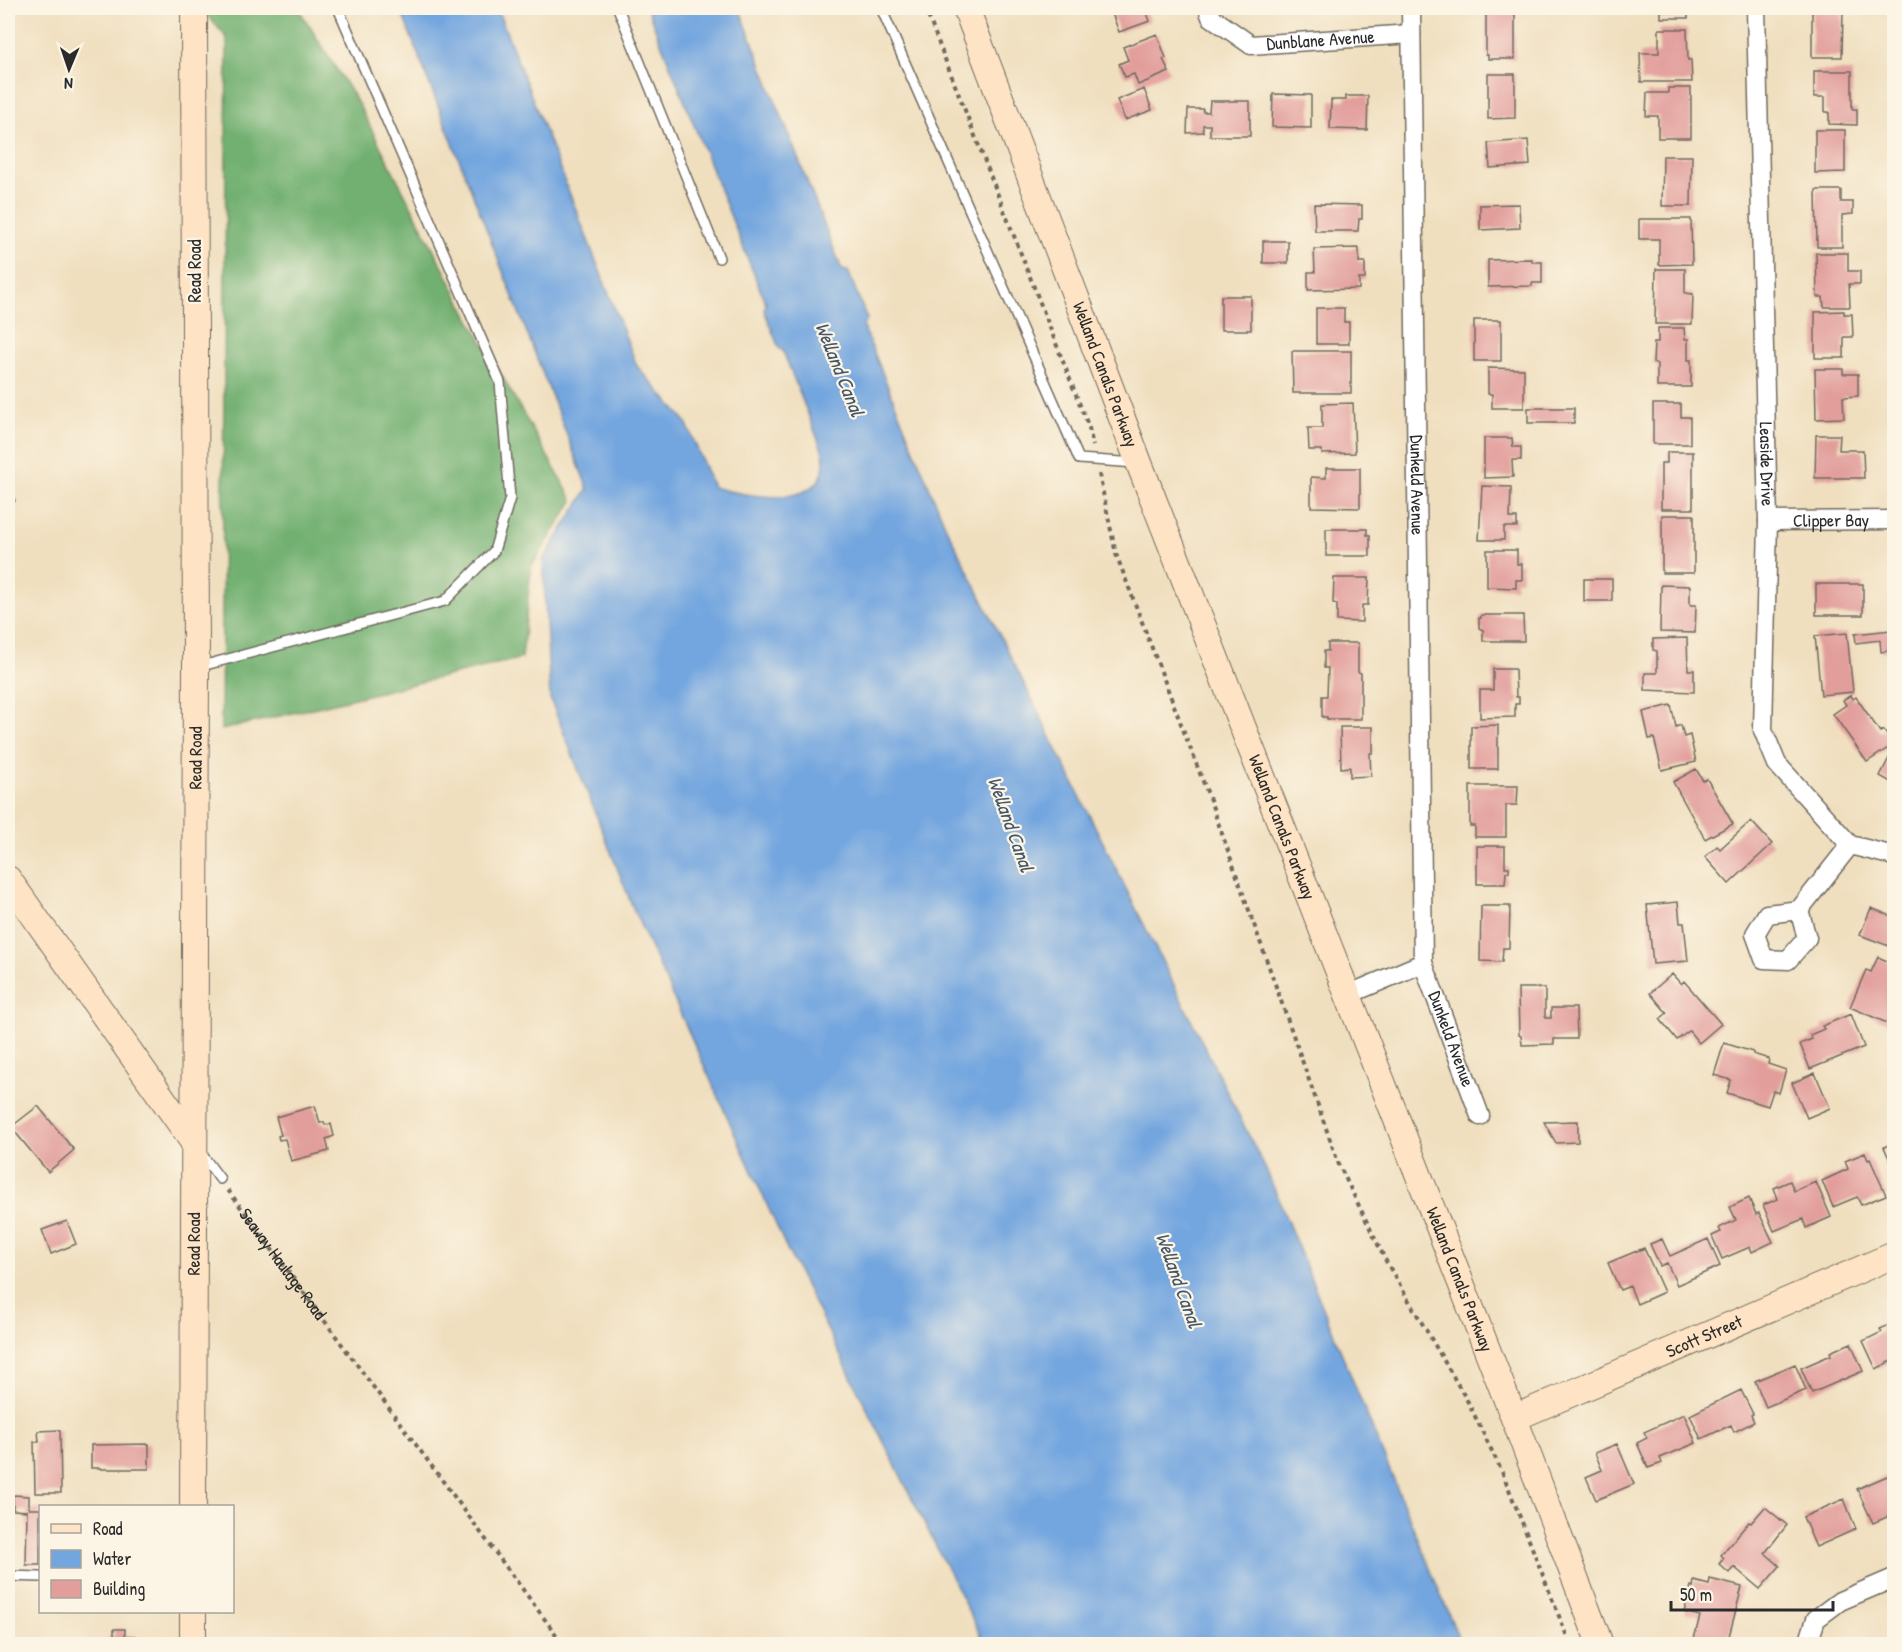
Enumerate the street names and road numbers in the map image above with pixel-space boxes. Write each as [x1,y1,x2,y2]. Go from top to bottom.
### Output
street label: Dunblane Avenue [1266,24,1375,56]
street label: Read Road [182,239,207,303]
street label: Welland Canals Parkway [1067,298,1145,451]
street label: Leaside Drive [1754,421,1781,506]
street label: Dunkeld Avenue [1404,435,1431,535]
street label: Clipper Bay [1793,507,1870,533]
street label: Read Road [183,726,208,790]
street label: Welland Canals Parkway [1243,751,1322,903]
street label: Dunkeld Avenue [1423,987,1481,1090]
street label: Seaway Haulage Road [233,1203,333,1325]
street label: Welland Canals Parkway [1420,1203,1500,1356]
street label: Read Road [181,1212,206,1276]
street label: Scott Street [1662,1308,1747,1363]

